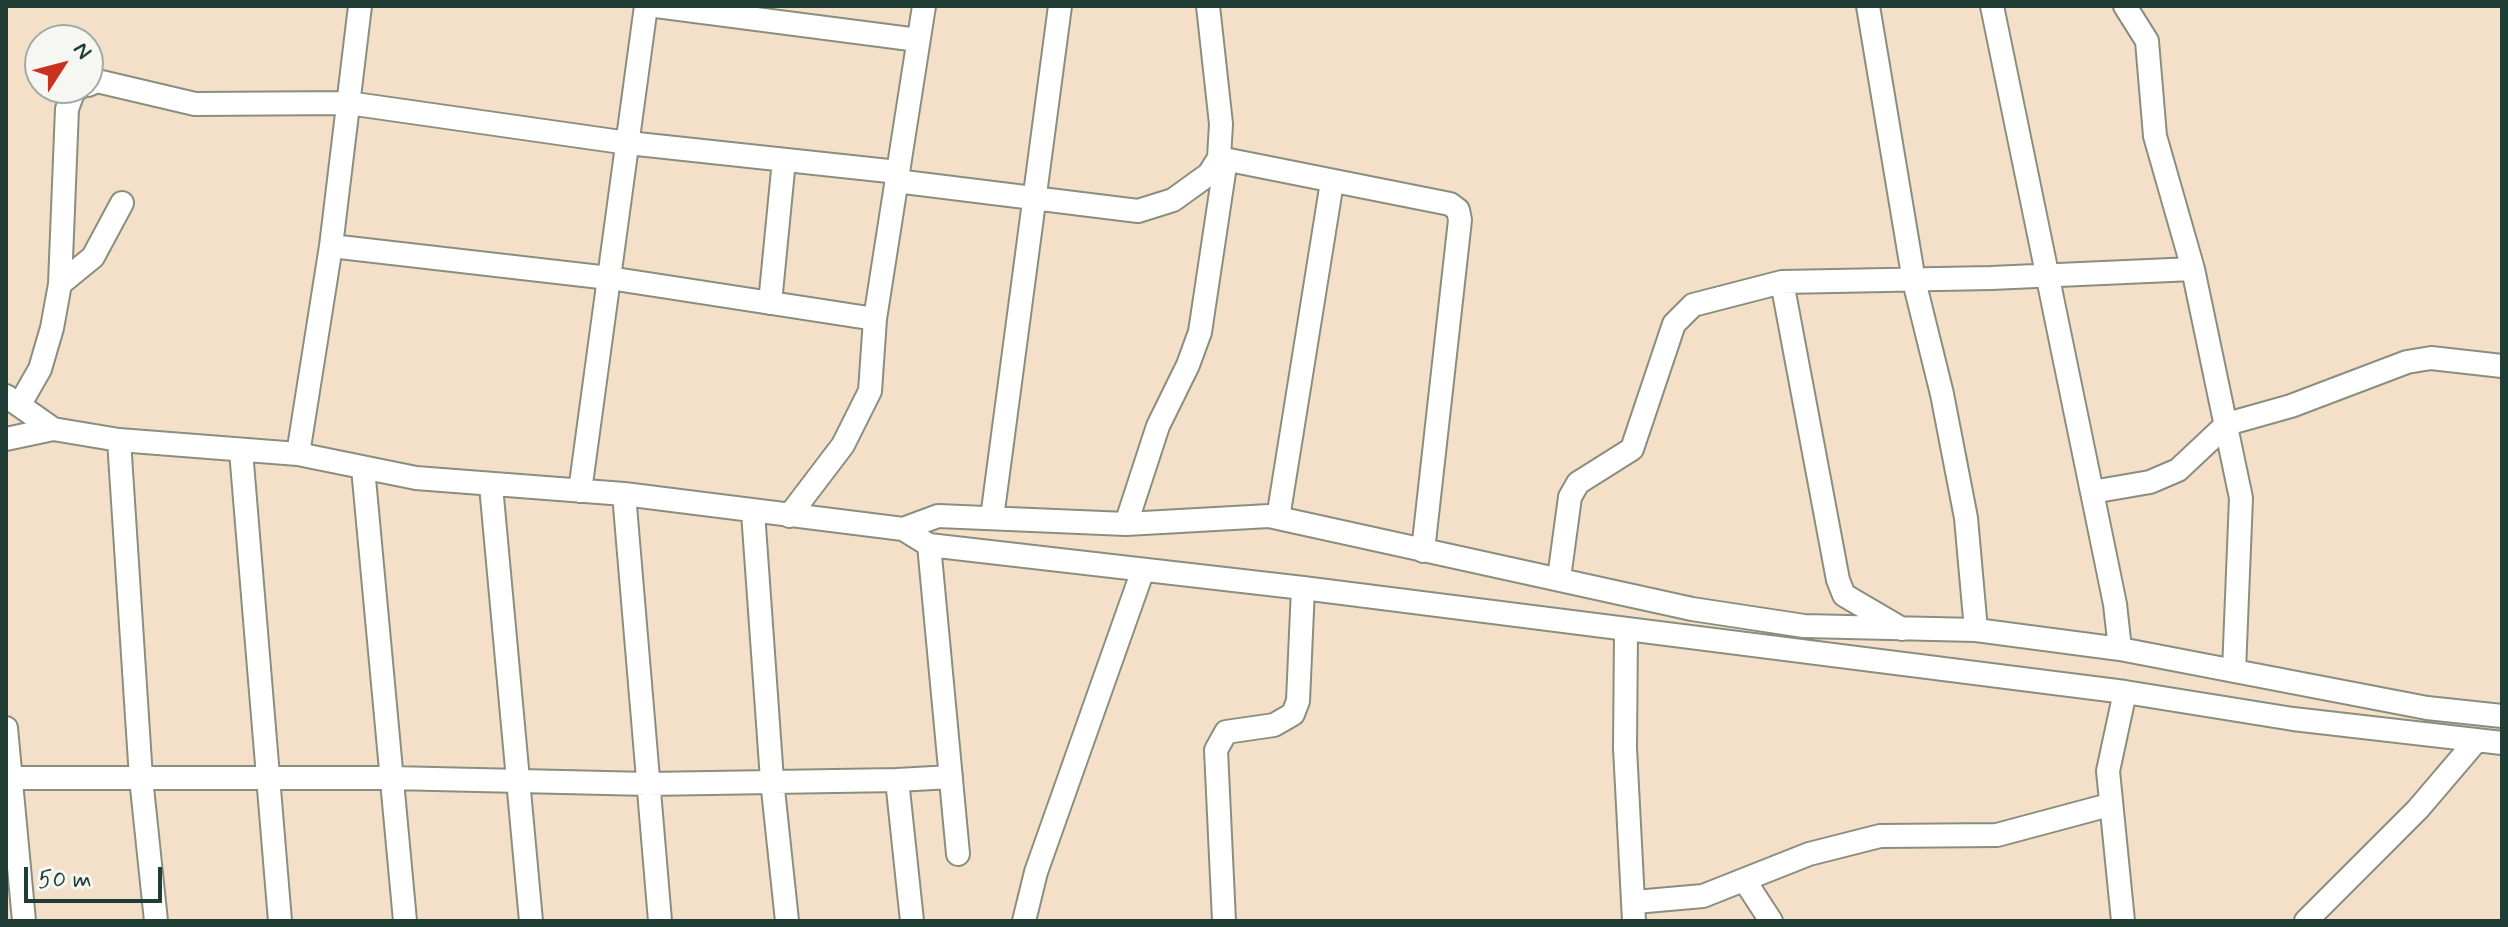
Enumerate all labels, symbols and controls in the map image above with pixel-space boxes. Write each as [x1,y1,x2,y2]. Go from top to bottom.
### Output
north arrow [24,24,104,104]
text: N [66,37,97,65]
scale bar [28,851,166,901]
text: 50 m [38,865,92,896]

